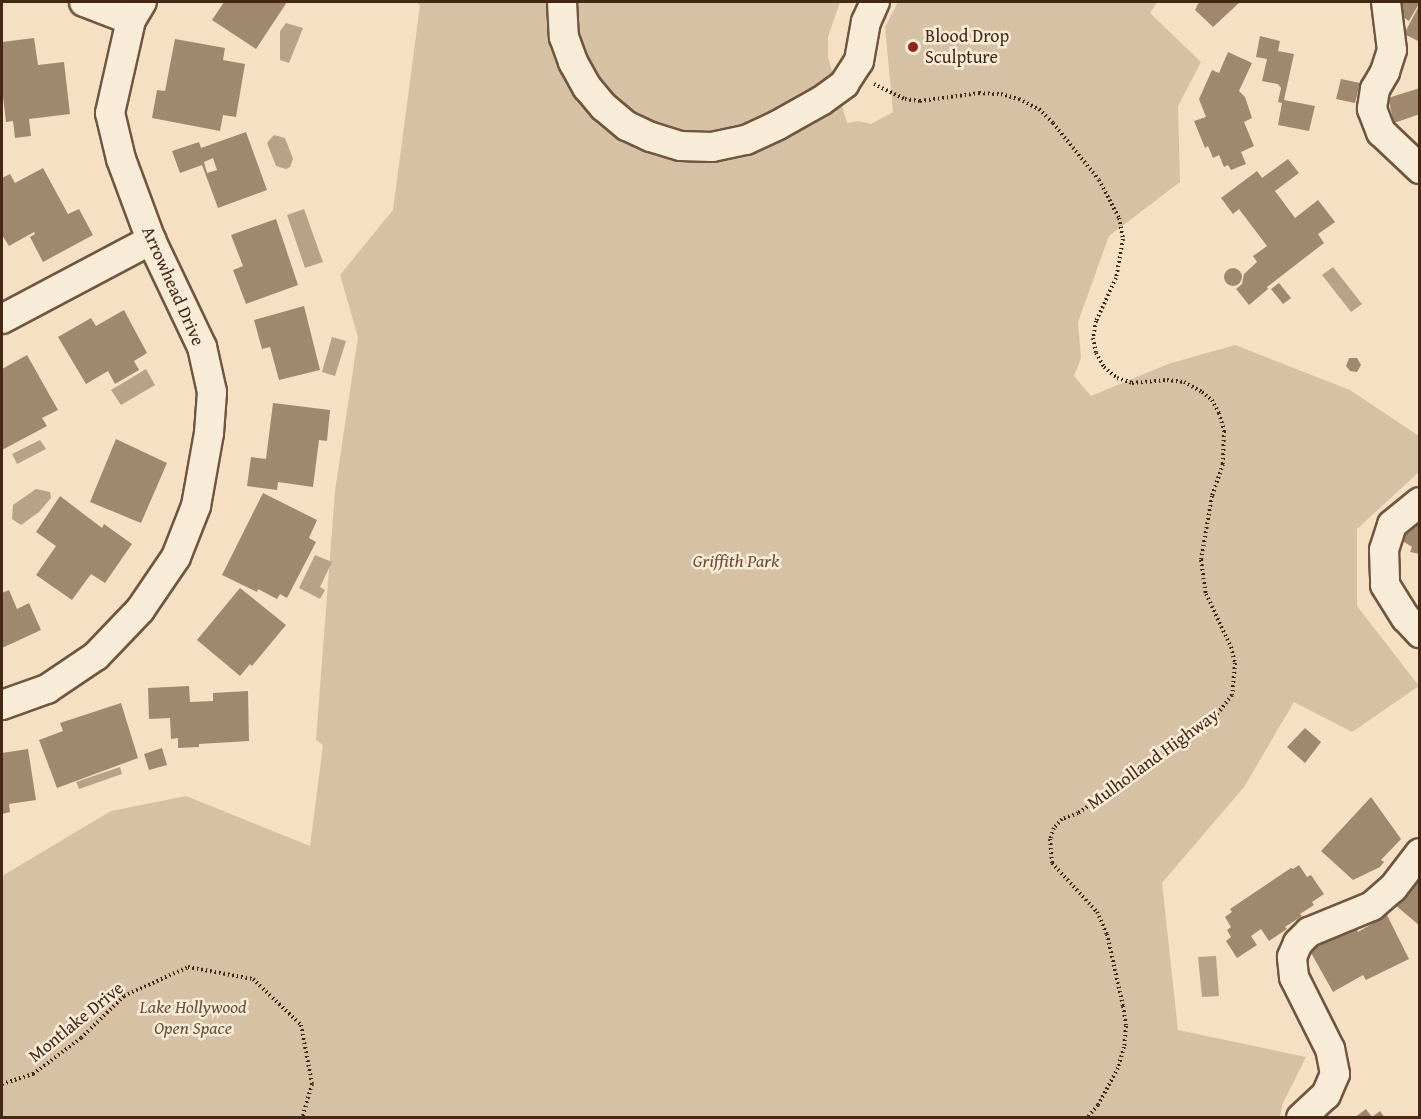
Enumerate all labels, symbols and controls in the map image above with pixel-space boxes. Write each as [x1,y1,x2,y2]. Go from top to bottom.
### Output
place label: Blood Drop Sculpture [925,26,1009,68]
marker: Blood Drop Sculpture [906,40,920,54]
street label: Arrowhead Drive [137,223,209,349]
park label: Griffith Park [693,550,779,572]
street label: Mulholland Highway [1083,704,1223,814]
street label: Montlake Drive [24,977,128,1067]
park label: Lake Hollywood Open Space [139,997,247,1040]

